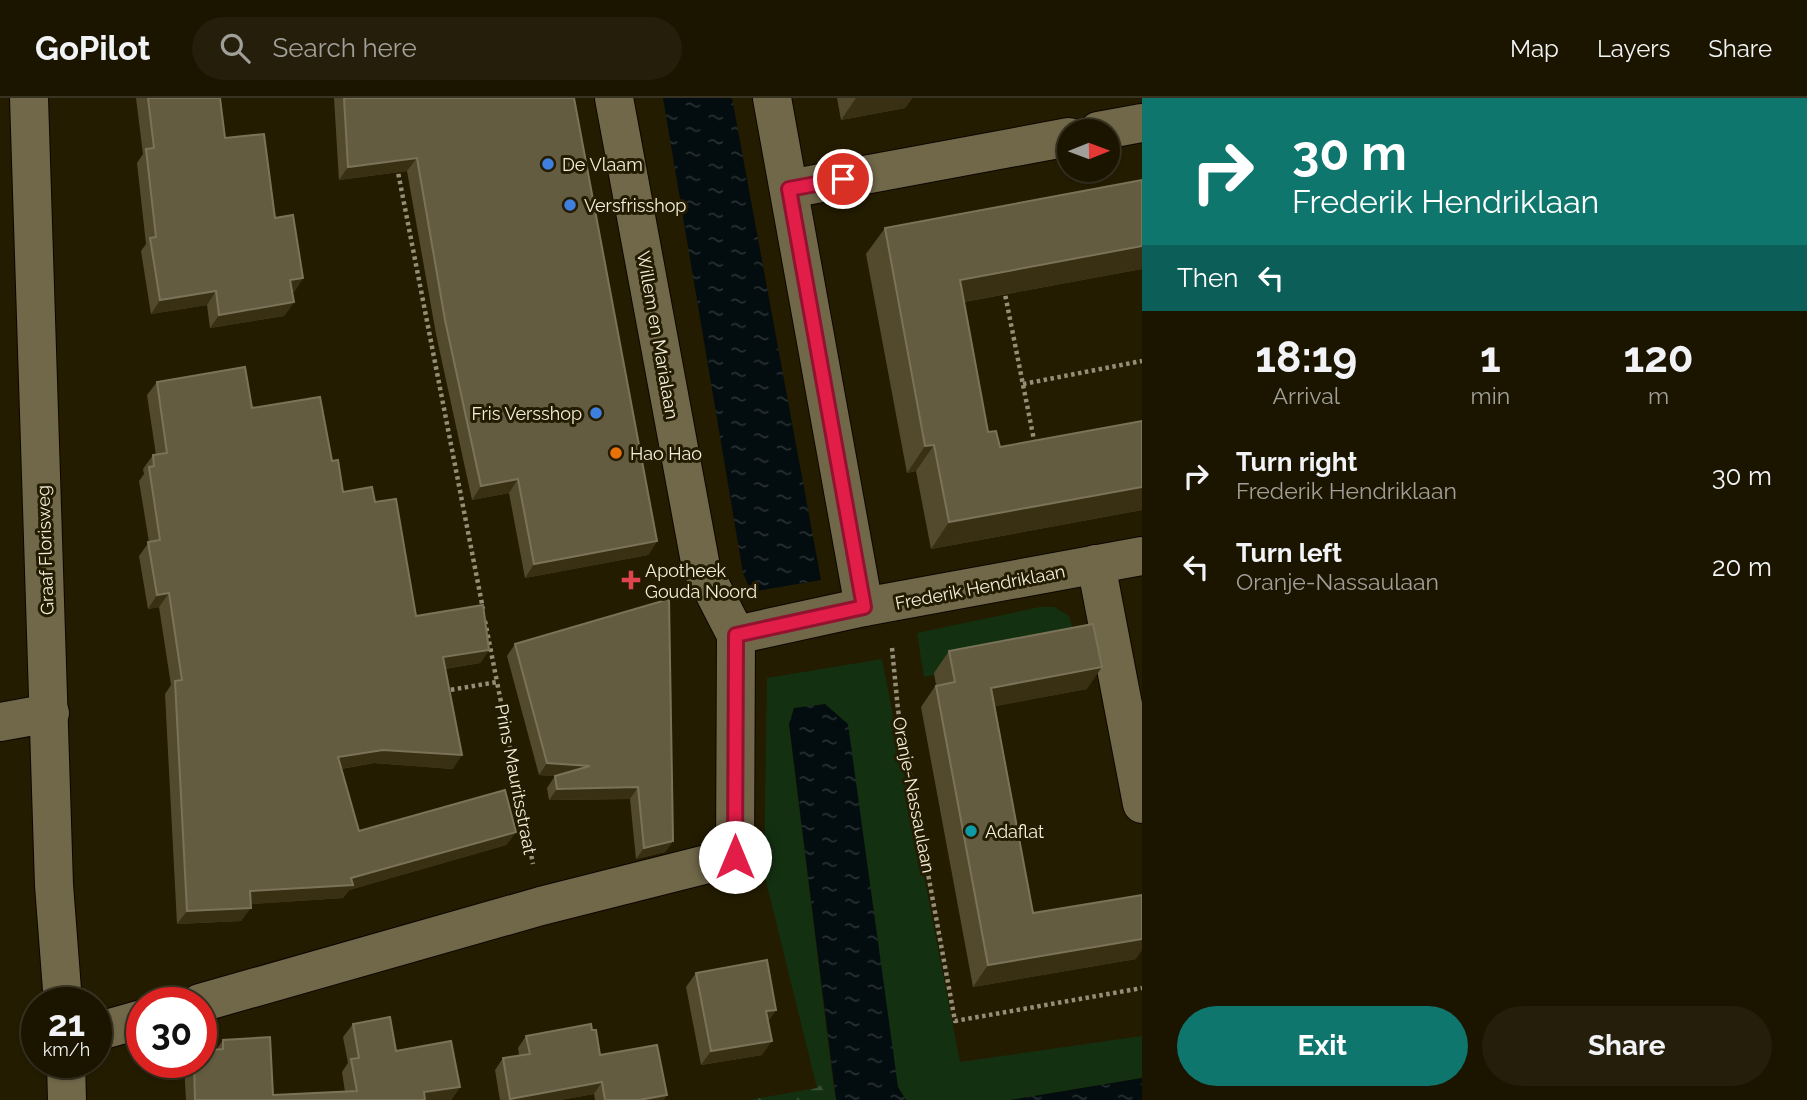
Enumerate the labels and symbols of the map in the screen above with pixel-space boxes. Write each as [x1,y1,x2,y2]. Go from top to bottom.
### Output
north arrow [1057,119,1120,182]
pin [813,149,873,209]
place label: De Vlaam [562,154,643,175]
marker: De Vlaam [540,156,556,172]
place label: Versfrisshop [584,195,686,216]
marker: Versfrisshop [562,197,578,213]
street label: Willem en Marialaan [633,249,683,421]
place label: Fris Versshop [472,403,582,424]
marker: Fris Versshop [588,405,604,421]
place label: Hao Hao [630,443,702,464]
marker: Hao Hao [608,445,624,461]
street label: Graaf Florisweg [32,485,58,615]
place label: Apotheek Gouda Noord [645,560,757,602]
street label: Frederik Hendriklaan [893,560,1067,614]
marker: Apotheek Gouda Noord [623,572,639,588]
street label: Prins Mauritsstraat [491,702,541,856]
street label: Oranje-Nassaulaan [889,715,939,875]
position arrow [698,820,772,894]
place label: Adaflat [985,821,1044,842]
marker: Adaflat [963,823,979,839]
speed limit sign: 30 [126,987,217,1078]

